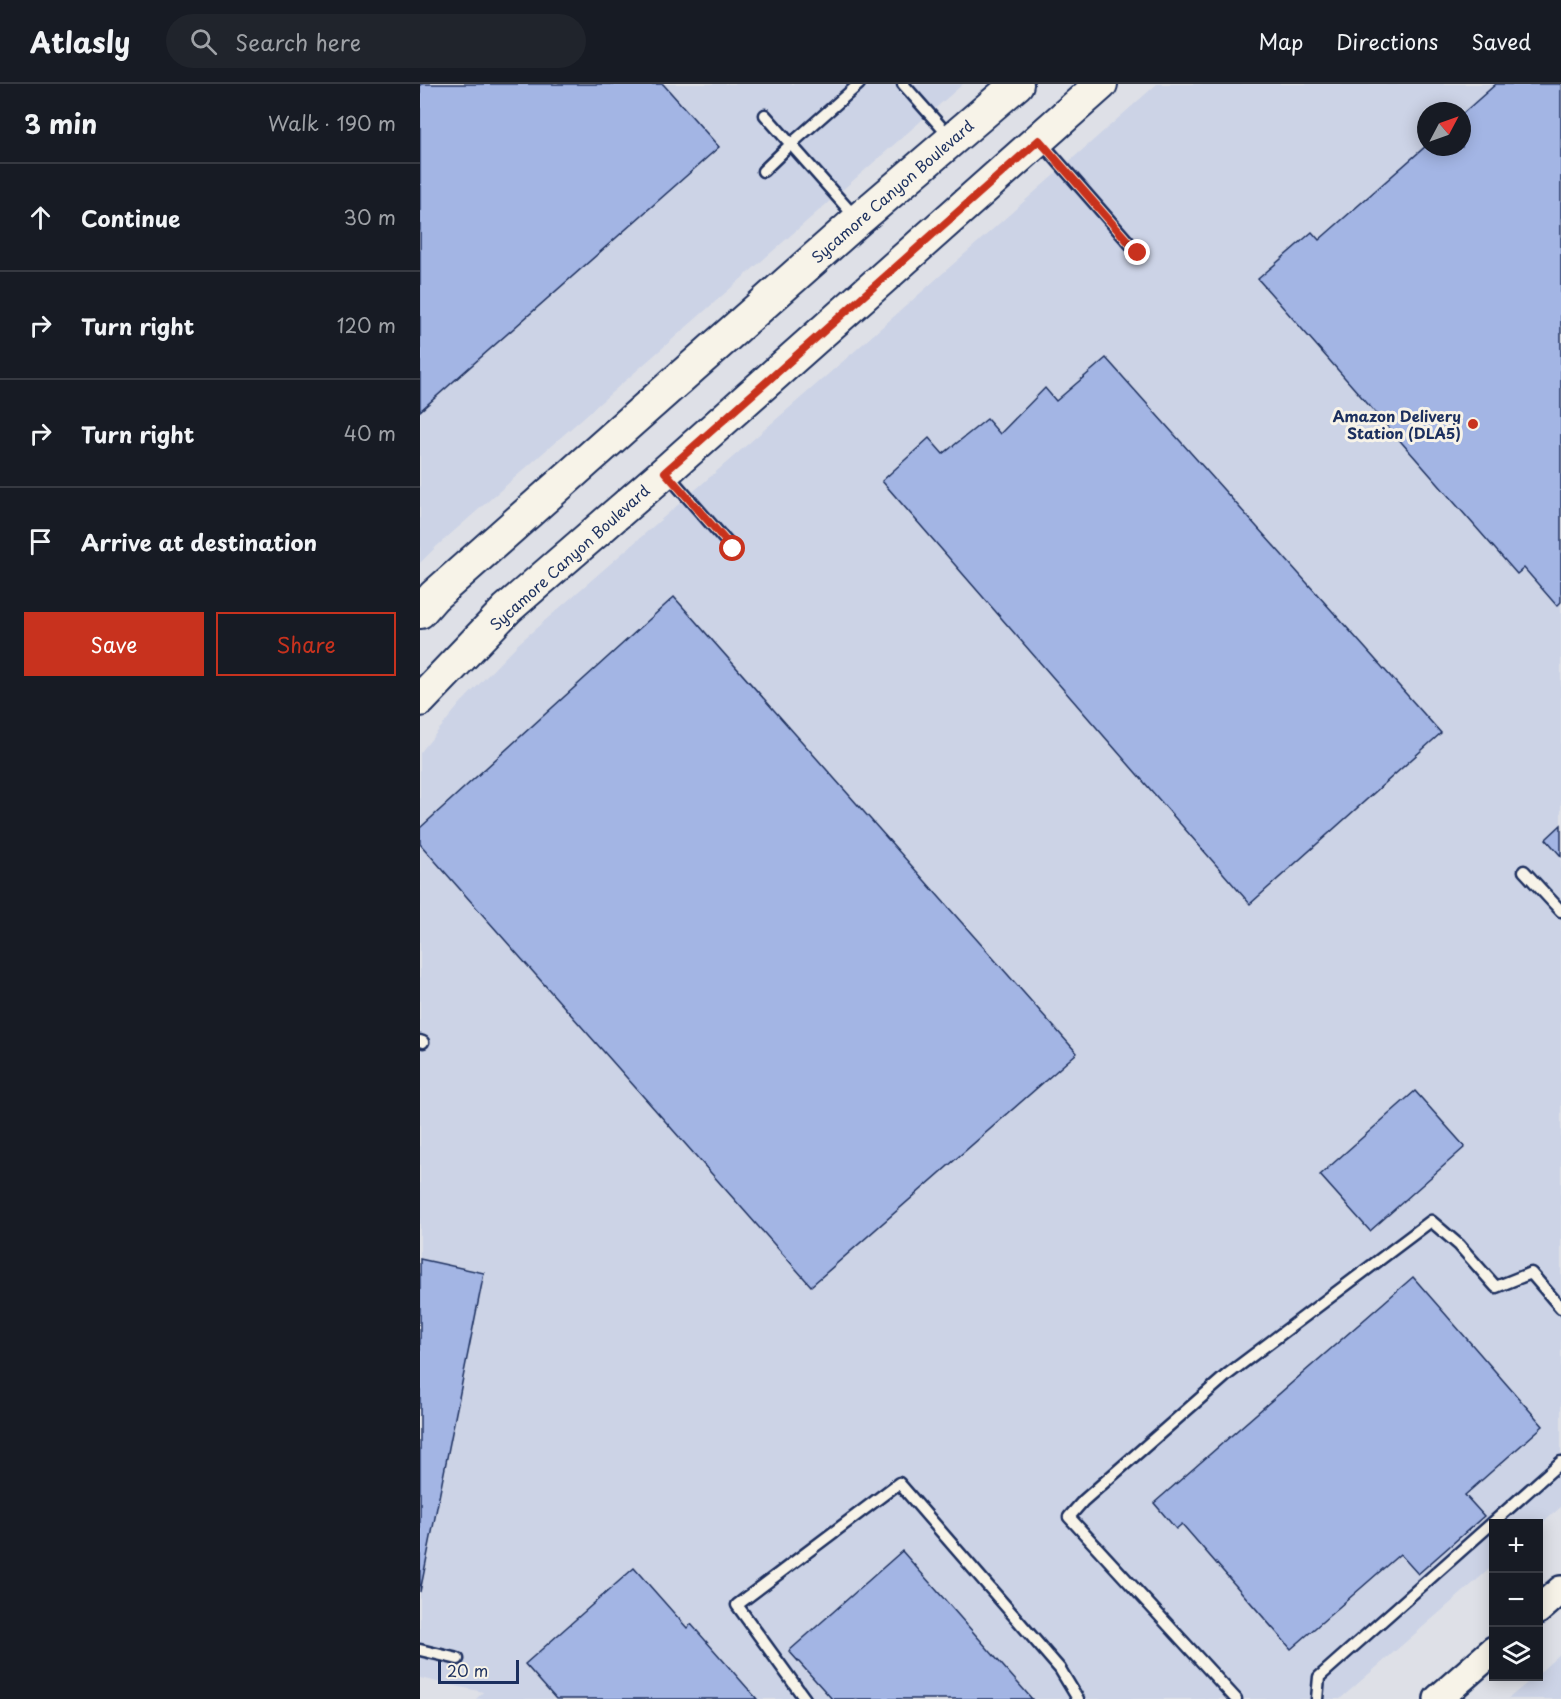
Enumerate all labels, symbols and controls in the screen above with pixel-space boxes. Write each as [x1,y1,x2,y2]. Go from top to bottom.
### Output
search box [166,14,586,68]
text: Atlasly [30,20,130,63]
icon: search [187,25,220,58]
text: Search here [235,25,361,58]
text: Map [1258,25,1303,57]
text: Directions [1336,25,1438,57]
text: Saved [1471,25,1531,57]
north arrow [1417,102,1471,156]
text: 3 min [24,104,97,143]
text: Walk · 190 m [268,108,396,138]
street label: Sycamore Canyon Boulevard [806,114,978,268]
icon: ahead [24,201,57,234]
text: Continue [81,201,180,234]
text: 30 m [343,202,396,232]
route end [1124,239,1150,265]
icon: right [24,309,57,342]
text: Turn right [81,309,194,342]
text: 120 m [337,310,396,340]
place label: Amazon Delivery Station (DLA5) [1333,404,1461,444]
icon: right [24,417,57,450]
text: Turn right [81,417,194,450]
marker: Amazon Delivery Station (DLA5) [1466,417,1480,431]
text: 40 m [344,418,396,448]
street label: Sycamore Canyon Boulevard [484,479,654,635]
icon: arrive [24,525,57,558]
text: Arrive at destination [81,525,317,558]
route start [719,535,745,561]
button: Save [24,612,204,676]
button: Share [216,612,396,676]
map controls [1489,1519,1543,1681]
button: + [1489,1519,1543,1573]
button: − [1489,1573,1543,1627]
button: layers [1489,1627,1543,1681]
scale bar [438,1657,519,1684]
text: 20 m [447,1658,488,1682]

